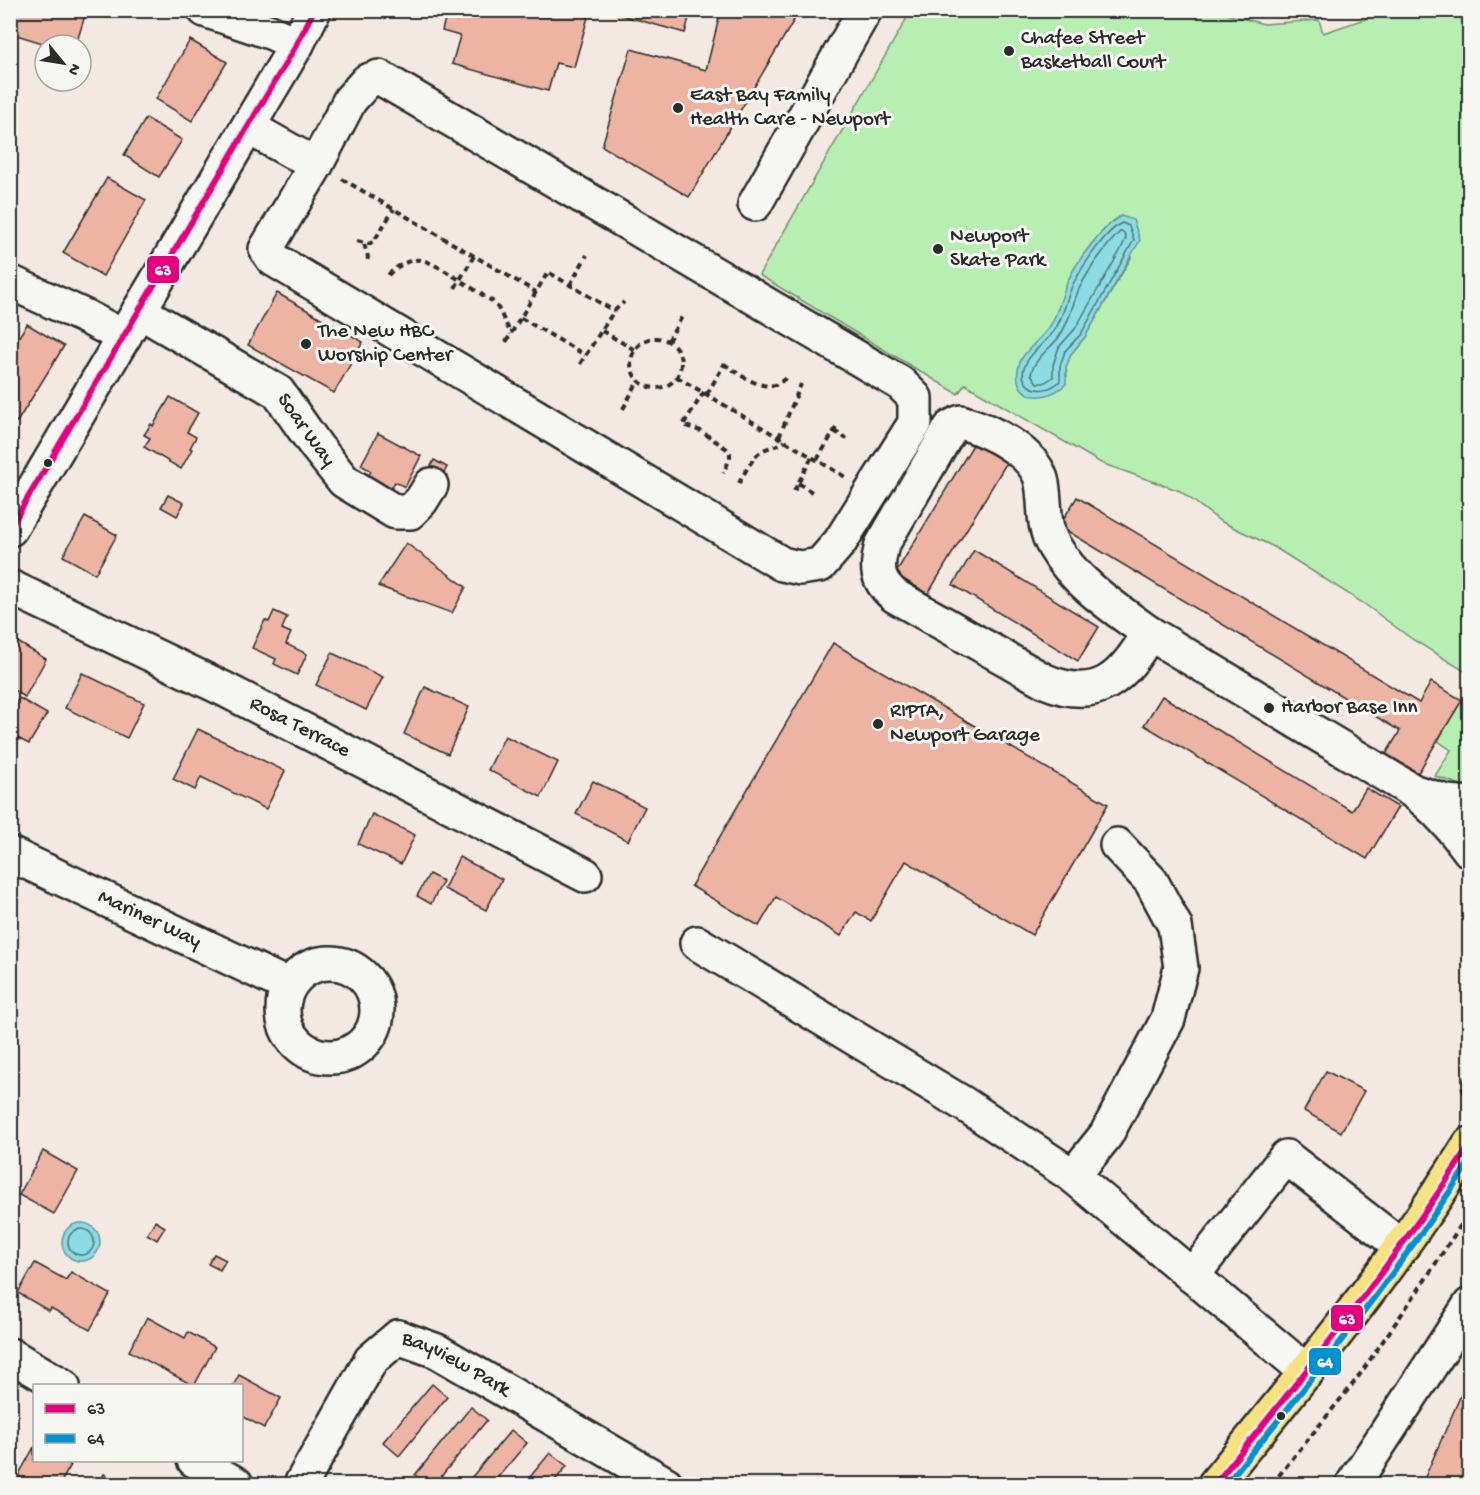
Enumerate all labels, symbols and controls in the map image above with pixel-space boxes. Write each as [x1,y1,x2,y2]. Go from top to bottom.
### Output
place label: Chafee Street Basketball Court [1020,27,1167,76]
north arrow [33,33,93,93]
marker: Chafee Street Basketball Court [1002,44,1016,58]
text: N [62,59,84,78]
place label: East Bay Family Health Care - Newport [690,84,892,133]
marker: East Bay Family Health Care - Newport [671,101,685,115]
place label: Newport Skate Park [950,225,1048,274]
marker: Newport Skate Park [931,242,945,256]
line badge: 63 [146,255,180,284]
text: 63 [155,263,171,282]
place label: The New HBC Worship Center [317,320,454,369]
marker: The New HBC Worship Center [299,337,313,351]
street label: Soar Way [271,389,340,472]
unlabelled marker [42,457,54,469]
street label: Rosa Terrace [245,692,355,765]
place label: Harbor Base Inn [1281,696,1417,721]
place label: RIPTA, Newport Garage [890,700,1041,749]
marker: Harbor Base Inn [1262,701,1276,715]
marker: RIPTA, Newport Garage [871,717,885,731]
street label: Mariner Way [94,885,205,955]
line badge: 63 [1330,1304,1364,1332]
text: 63 [1339,1312,1355,1331]
street label: Bayview Park [397,1327,517,1404]
line badge: 64 [1308,1347,1342,1376]
text: 64 [1317,1355,1333,1374]
legend [33,1384,243,1462]
text: 63 [87,1400,105,1421]
unlabelled marker [1275,1410,1287,1422]
text: 64 [87,1430,105,1451]

